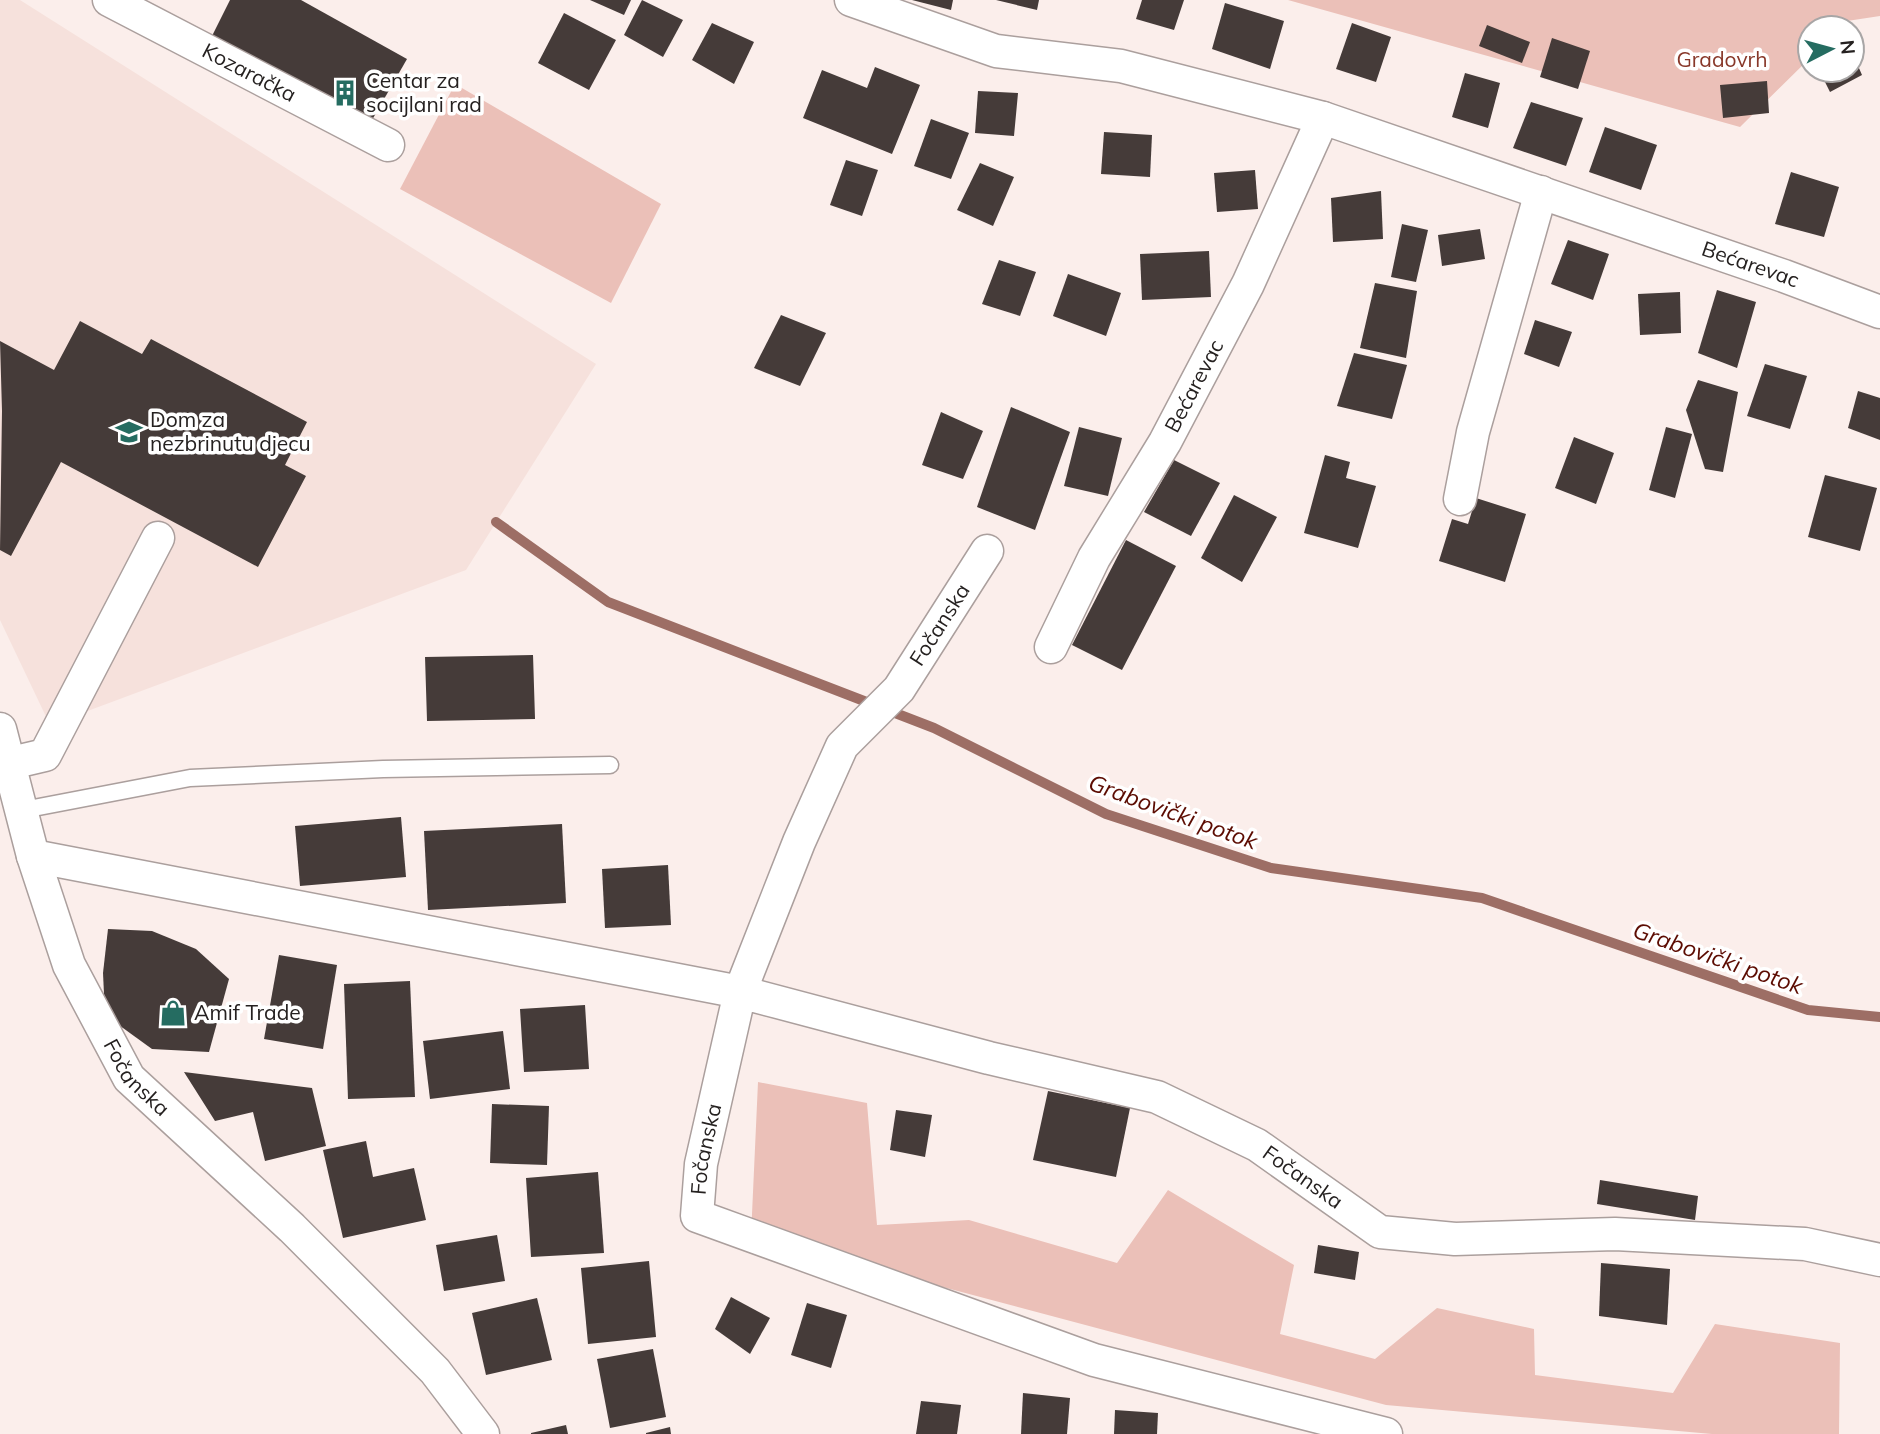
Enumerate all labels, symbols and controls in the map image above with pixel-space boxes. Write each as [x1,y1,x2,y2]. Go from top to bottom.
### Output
north arrow [1796,14,1866,84]
street label: Kozaračka [198,37,301,107]
text: N [1835,39,1861,56]
park label: Gradovrh [1677,46,1768,72]
place label: Centar za socijlani rad [366,67,482,117]
building icon: Centar za socijlani rad [330,78,360,108]
street label: Bećarevac [1699,235,1803,293]
street label: Bećarevac [1158,335,1229,437]
place label: Dom za nezbrinutu djecu [150,406,311,456]
school or university icon: Dom za nezbrinutu djecu [114,417,144,447]
street label: Fočanska [903,578,975,670]
water label: Grabovički potok [1085,768,1263,856]
water label: Grabovički potok [1629,915,1808,1001]
shop icon: Amif Trade [158,998,188,1028]
place label: Amif Trade [194,999,301,1025]
street label: Fočanska [99,1034,175,1121]
street label: Fočanska [685,1101,726,1196]
street label: Fočanska [1258,1139,1348,1214]

